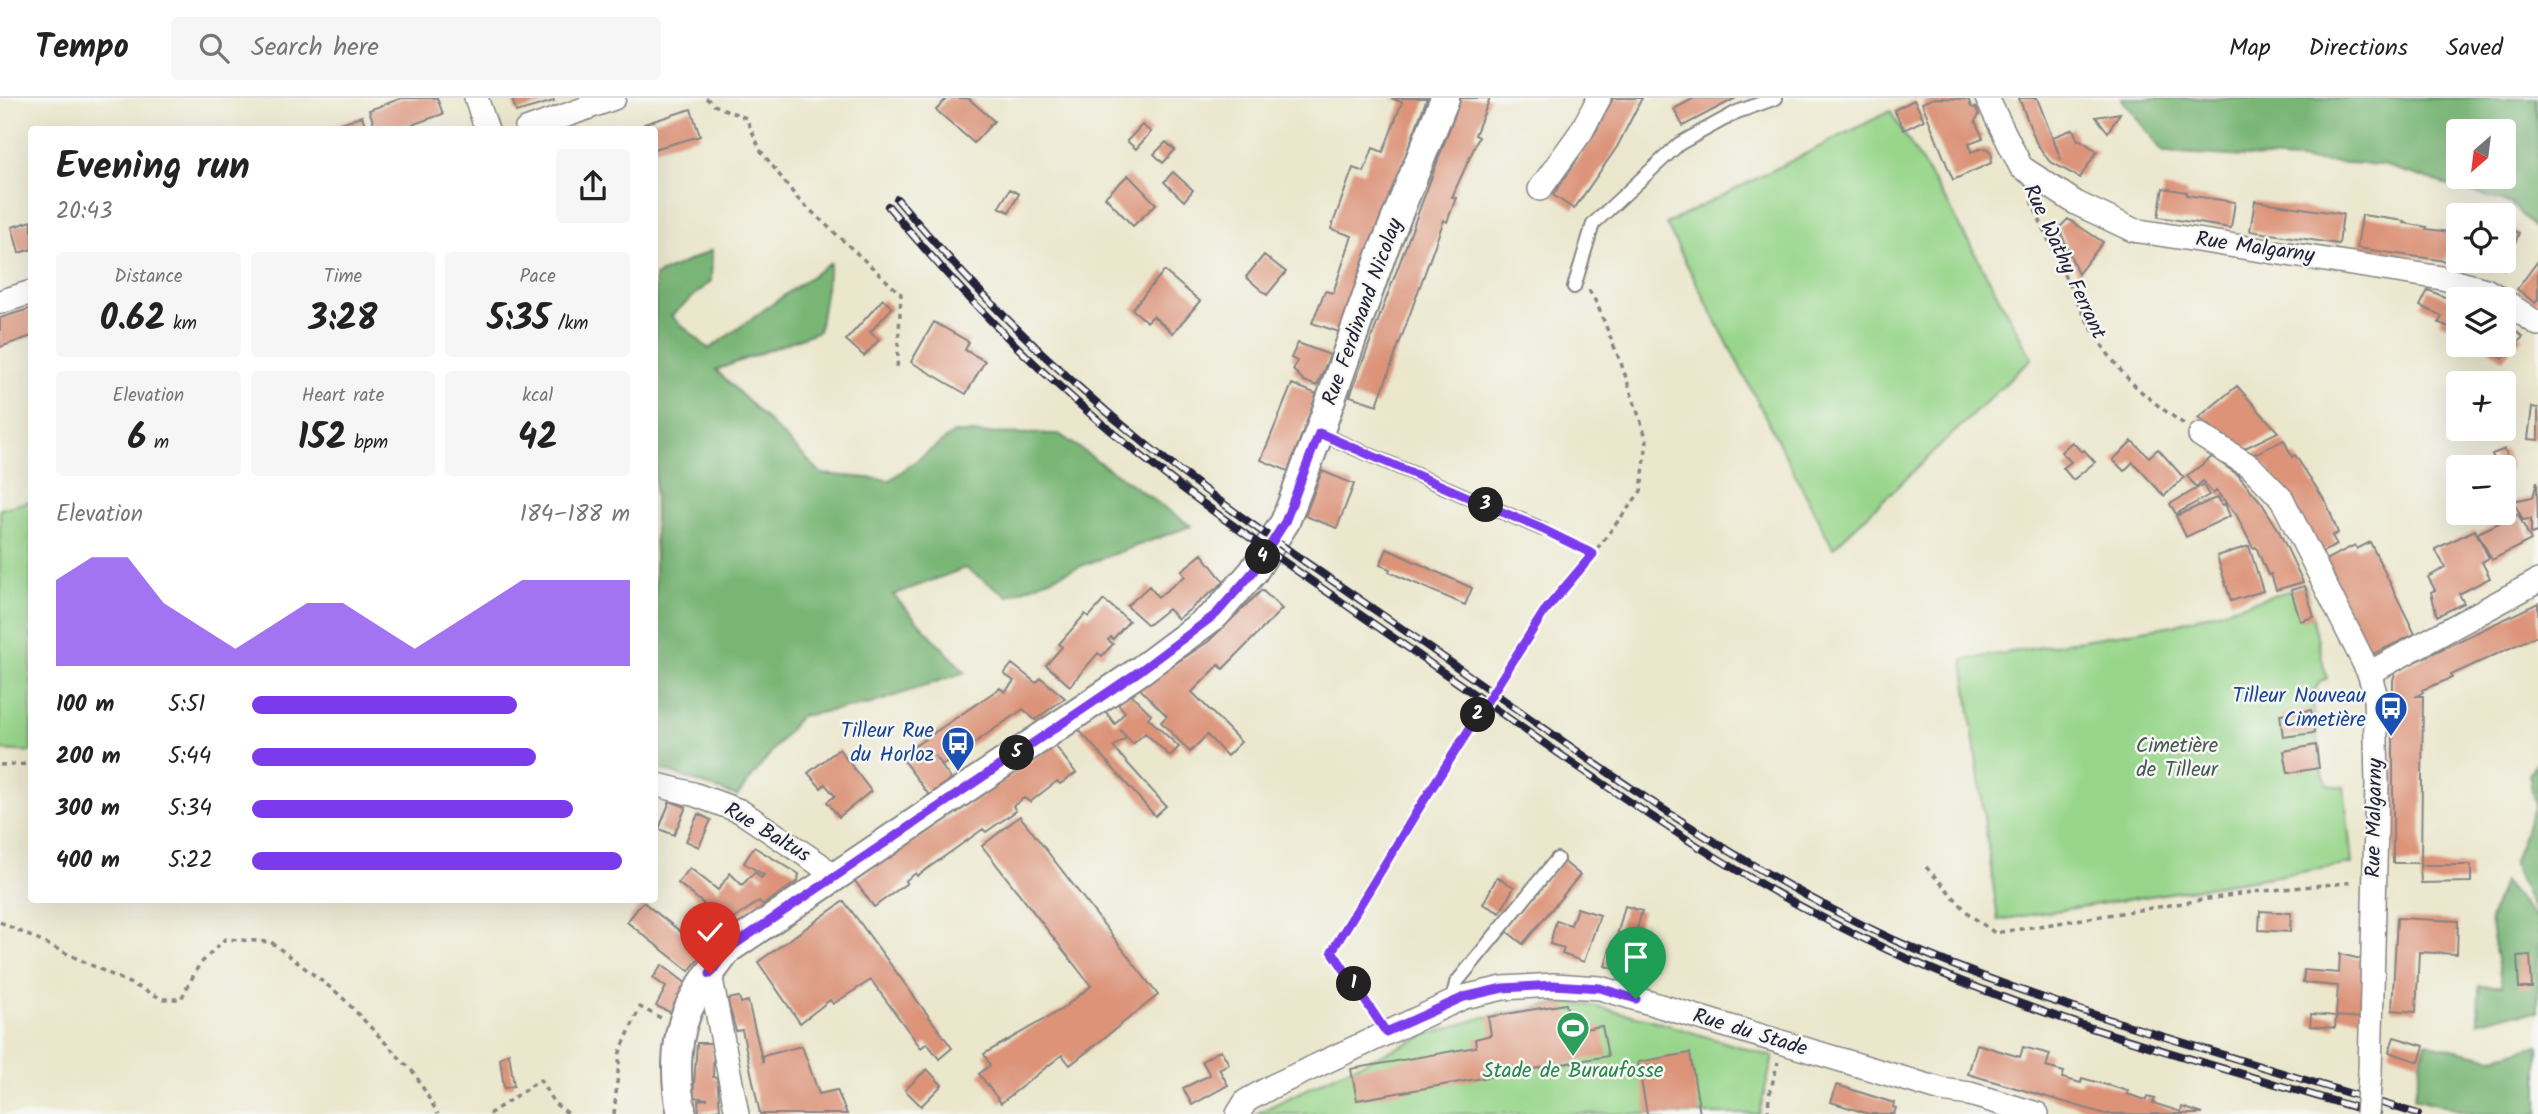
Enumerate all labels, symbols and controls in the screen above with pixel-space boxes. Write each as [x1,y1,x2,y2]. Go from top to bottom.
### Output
search box [171,17,661,80]
text: Tempo [35,22,129,75]
text: Search here [251,27,379,69]
icon: search [195,29,233,67]
text: Map [2229,29,2271,68]
text: Directions [2309,29,2408,68]
text: Saved [2446,29,2503,68]
north arrow [2446,119,2516,189]
map controls [2446,119,2516,525]
text: Evening run [56,138,250,198]
button: share [556,149,630,223]
street label: Rue Wathy Ferrant [2014,179,2115,346]
text: 20:43 [56,194,112,230]
button: locate [2446,203,2516,273]
street label: Rue Ferdinand Nicolay [1314,214,1412,410]
street label: Rue Malgarny [2193,223,2317,273]
text: Distance [114,262,182,292]
text: Time [324,262,362,292]
text: Pace [520,262,556,292]
button: layers [2446,287,2516,357]
text: 0.62 [100,292,165,348]
text: 3:28 [309,292,377,348]
text: 5:35 [487,292,550,348]
text: km [165,309,197,339]
text: /km [550,309,588,339]
button: + [2446,371,2516,441]
text: Elevation [112,381,184,411]
text: Heart rate [302,381,384,411]
text: kcal [522,381,553,411]
text: 6 [127,411,146,467]
text: 152 [298,411,346,467]
text: 42 [518,411,557,467]
text: m [146,428,169,458]
text: bpm [346,428,388,458]
button: − [2446,455,2516,525]
pin: 3 [1468,488,1504,522]
text: 3 [1480,489,1491,519]
text: Elevation [56,497,143,533]
text: 184–188 m [520,497,630,533]
pin: 4 [1246,540,1280,574]
text: 4 [1257,541,1268,571]
place label: Tilleur Nouveau Cimetière [2232,680,2367,737]
text: 100 m [56,687,114,723]
text: 5:51 [168,687,206,723]
bus stop icon: Tilleur Nouveau Cimetière [2372,689,2410,738]
pin: 2 [1460,698,1496,732]
text: 2 [1472,699,1483,729]
place label: Tilleur Rue du Horloz [841,715,935,772]
bus stop icon: Tilleur Rue du Horloz [939,724,977,773]
park label: Cimetière de Tilleur [2136,730,2219,787]
pin: 5 [1000,736,1034,770]
text: 5 [1012,737,1021,767]
text: 200 m [56,739,121,775]
text: 5:44 [168,739,211,775]
street label: Rue Malgarny [2357,758,2393,878]
text: 300 m [56,791,120,827]
text: 5:34 [168,791,212,827]
street label: Rue Baltus [717,794,817,872]
text: 400 m [56,843,120,879]
text: 5:22 [168,843,213,879]
pin [680,902,740,974]
icon: check [691,913,729,951]
pin [1606,927,1666,999]
icon: arrive [1617,938,1655,976]
pin: 1 [1336,966,1372,1001]
text: 1 [1351,968,1356,998]
street label: Rue du Stade [1689,1000,1812,1066]
sports icon: Stade de Buraufosse [1554,1009,1592,1058]
place label: Stade de Buraufosse [1483,1055,1664,1088]

